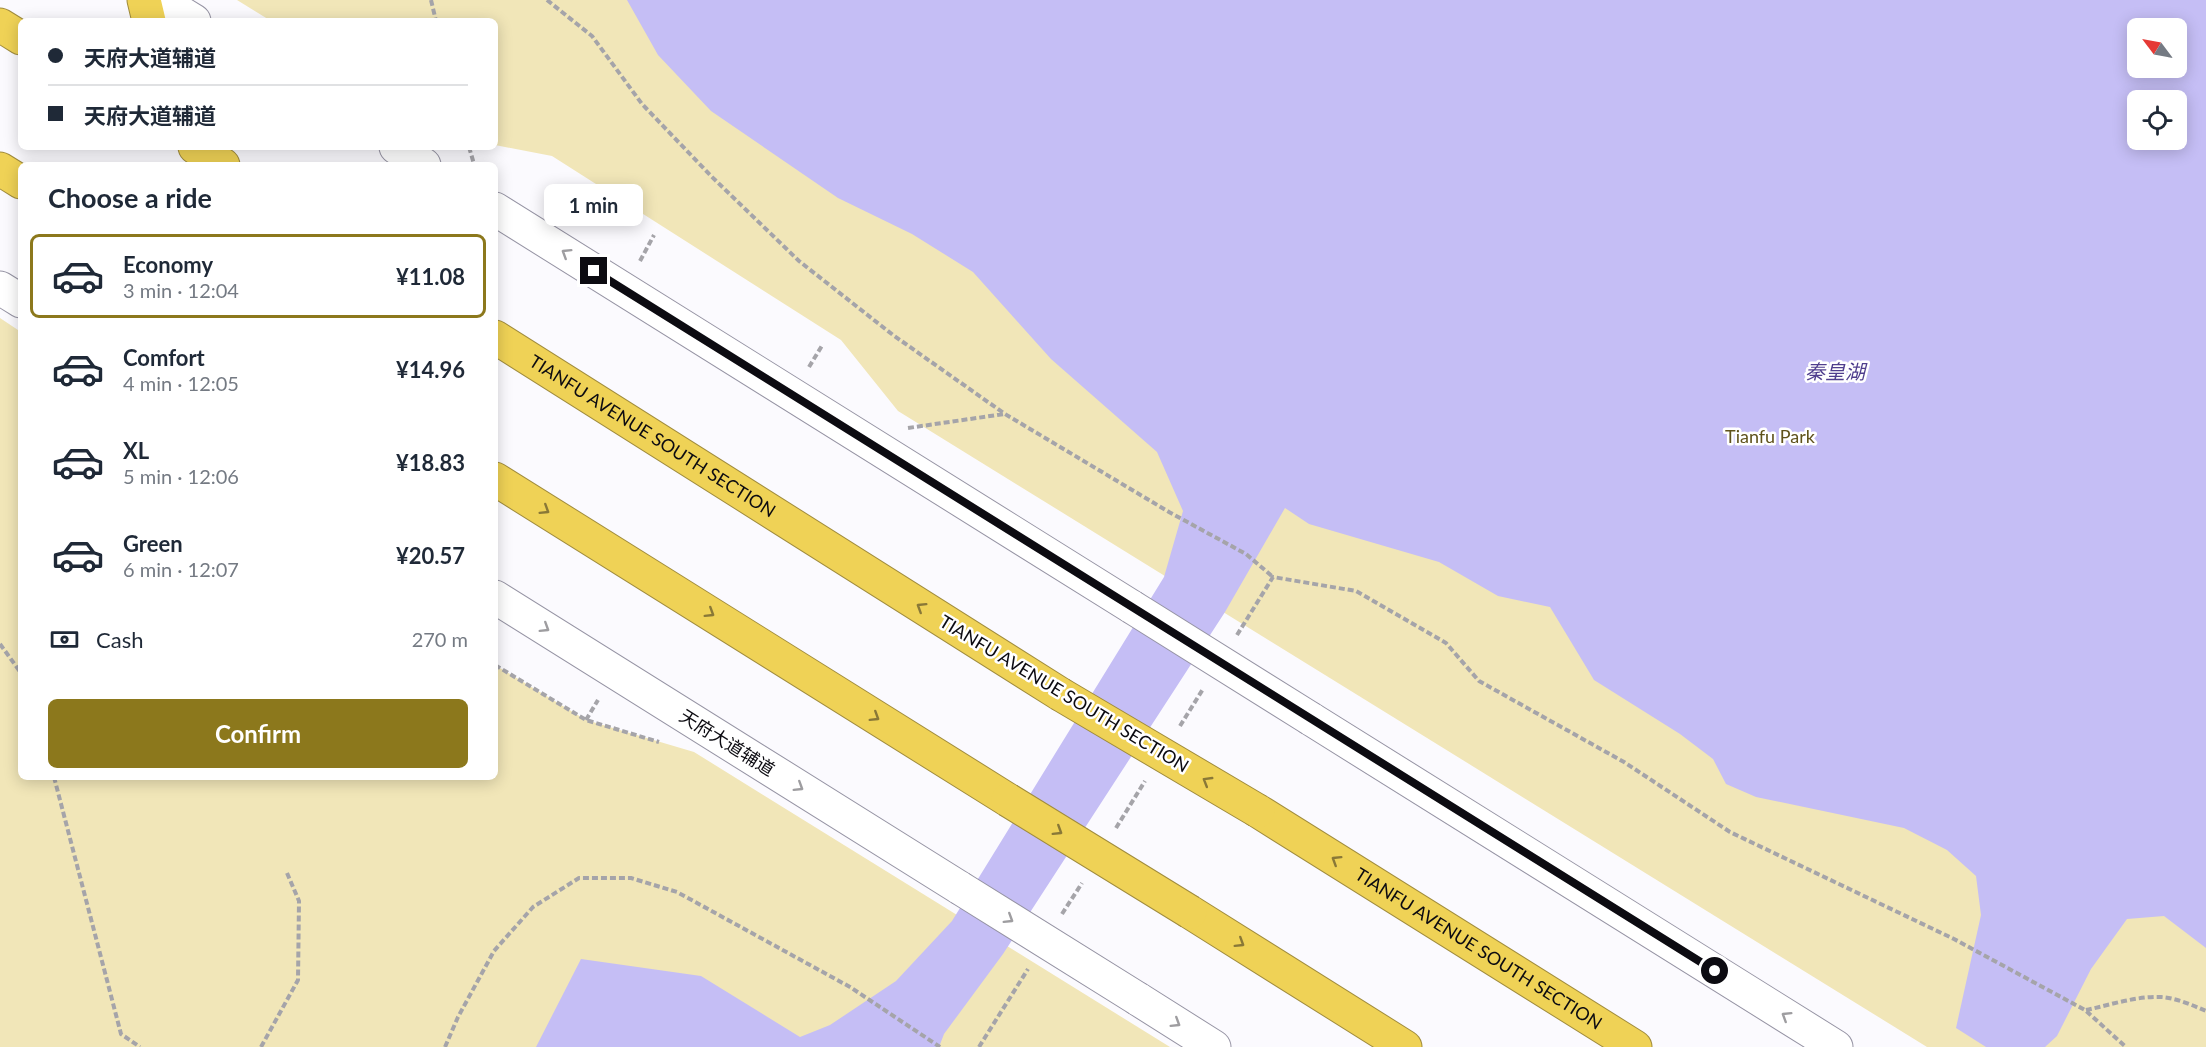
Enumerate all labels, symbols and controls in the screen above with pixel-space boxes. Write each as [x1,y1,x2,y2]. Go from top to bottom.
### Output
north arrow [2127,18,2187,78]
map controls [2127,18,2187,150]
text: 天府大道辅道 [84,44,216,71]
button: locate [2127,90,2187,150]
text: 天府大道辅道 [84,102,216,129]
text: Choose a ride [48,181,212,214]
callout: 1 min [544,184,644,226]
text: 1 min [569,193,618,217]
icon: car [51,249,105,303]
one-way arrow [561,250,572,261]
text: Economy [123,251,213,278]
route end [580,257,607,284]
text: ¥11.08 [396,263,465,290]
text: 3 min · 12:04 [123,278,239,302]
icon: car [51,342,105,396]
text: Comfort [123,344,205,371]
street label: TIANFU AVENUE SOUTH SECTION [526,350,780,521]
text: ¥14.96 [396,356,465,383]
water label: 秦皇湖 [1805,359,1868,383]
text: 4 min · 12:05 [123,371,239,395]
park label: Tianfu Park [1725,425,1816,447]
icon: car [51,435,105,489]
text: XL [123,437,149,464]
text: ¥18.83 [396,449,465,476]
text: 5 min · 12:06 [123,464,239,488]
one-way arrow [538,502,549,513]
icon: car [51,528,105,582]
text: Green [123,530,183,557]
text: ¥20.57 [396,542,465,569]
text: 6 min · 12:07 [123,557,239,581]
one-way arrow [917,603,928,614]
one-way arrow [704,606,714,618]
street label: TIANFU AVENUE SOUTH SECTION [936,610,1193,776]
one-way arrow [539,621,549,633]
icon: cash [48,623,81,656]
text: Cash [96,626,143,653]
text: 270 m [412,627,468,651]
button: Confirm [48,699,468,768]
street label: 天府大道辅道 [676,704,779,780]
one-way arrow [869,709,879,721]
one-way arrow [1203,777,1213,788]
one-way arrow [793,780,803,792]
one-way arrow [1052,823,1062,835]
one-way arrow [1332,857,1343,868]
street label: TIANFU AVENUE SOUTH SECTION [1351,863,1606,1034]
one-way arrow [1003,911,1014,922]
one-way arrow [1234,936,1244,948]
route start [1701,957,1728,984]
one-way arrow [1782,1012,1793,1023]
one-way arrow [1170,1016,1180,1028]

